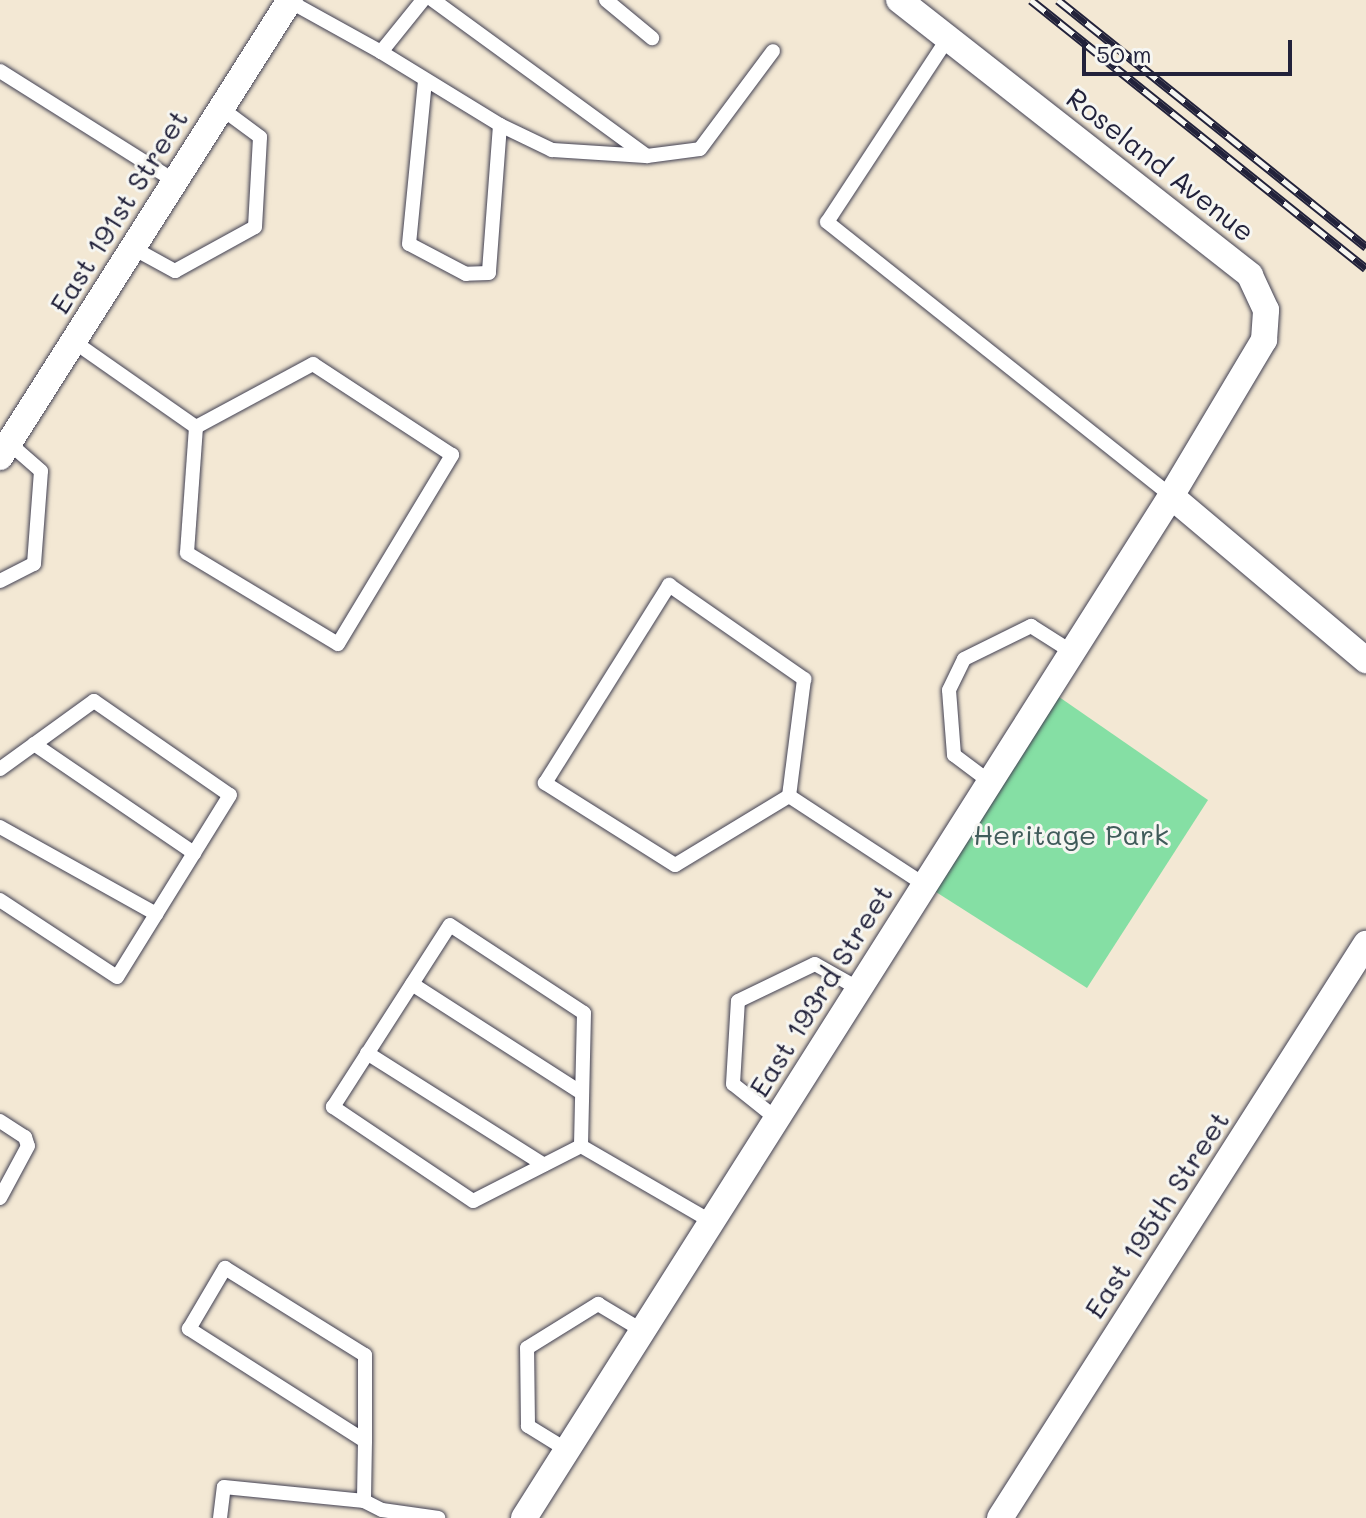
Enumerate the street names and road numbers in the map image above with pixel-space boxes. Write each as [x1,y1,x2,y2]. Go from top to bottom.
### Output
street label: Roseland Avenue [1060,80,1262,248]
street label: East 191st Street [42,103,194,319]
street label: East 193rd Street [741,878,899,1102]
street label: East 195th Street [1077,1104,1235,1324]

